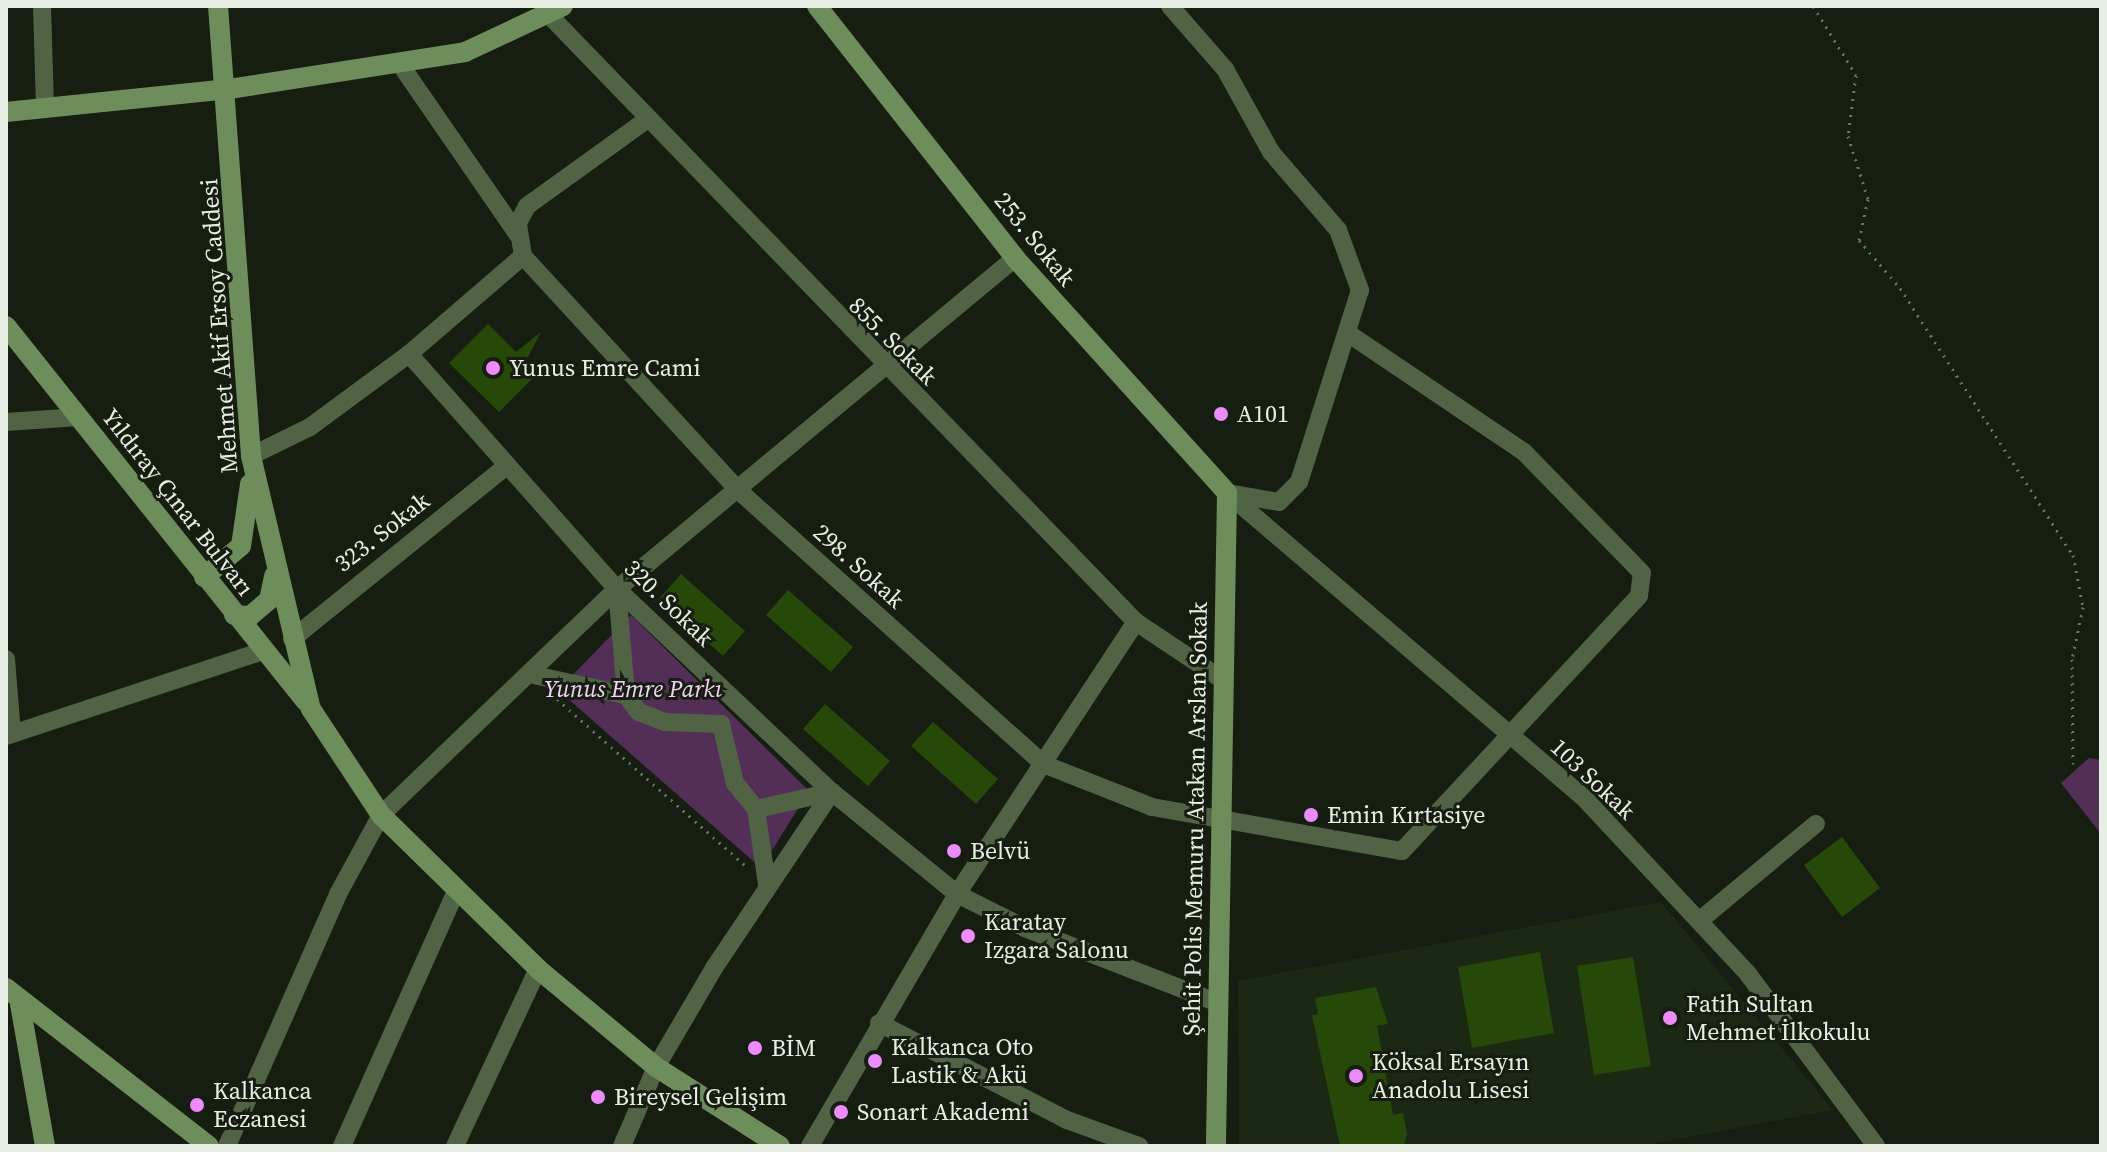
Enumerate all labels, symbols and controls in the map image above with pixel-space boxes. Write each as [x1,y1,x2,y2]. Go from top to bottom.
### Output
street label: Mehmet Akif Ersoy Caddesi [194,178,244,474]
street label: 253. Sokak [988,186,1082,292]
street label: 855. Sokak [843,291,943,391]
place label: Yunus Emre Cami [509,354,701,382]
marker: Yunus Emre Cami [484,359,502,377]
place label: A101 [1237,400,1289,428]
street label: Yıldıray Çınar Bulvarı [96,403,260,601]
marker: A101 [1212,405,1230,423]
street label: 323. Sokak [329,486,435,578]
street label: 298. Sokak [808,518,910,614]
street label: 320. Sokak [619,554,719,652]
street label: Şehit Polis Memuru Atakan Arslan Sokak [1177,602,1213,1036]
park label: Yunus Emre Parkı [544,675,722,703]
street label: 103 Sokak [1545,733,1641,825]
place label: Emin Kırtasiye [1327,801,1485,829]
marker: Emin Kırtasiye [1302,806,1320,824]
place label: Belvü [970,837,1030,865]
marker: Belvü [945,842,963,860]
place label: Karatay Izgara Salonu [984,908,1129,964]
marker: Karatay Izgara Salonu [959,927,977,945]
place label: Fatih Sultan Mehmet İlkokulu [1686,990,1871,1046]
marker: Fatih Sultan Mehmet İlkokulu [1661,1009,1679,1027]
place label: Kalkanca Oto Lastik & Akü [891,1033,1033,1089]
place label: BİM [771,1034,816,1062]
marker: BİM [746,1039,764,1057]
place label: Köksal Ersayın Anadolu Lisesi [1372,1048,1529,1104]
marker: Kalkanca Oto Lastik & Akü [866,1052,884,1070]
marker: Köksal Ersayın Anadolu Lisesi [1347,1067,1365,1085]
place label: Kalkanca Eczanesi [213,1077,312,1133]
place label: Bireysel Gelişim [614,1083,787,1111]
marker: Bireysel Gelişim [589,1088,607,1106]
marker: Kalkanca Eczanesi [188,1096,206,1114]
place label: Sonart Akademi [857,1098,1029,1126]
marker: Sonart Akademi [832,1103,850,1121]

